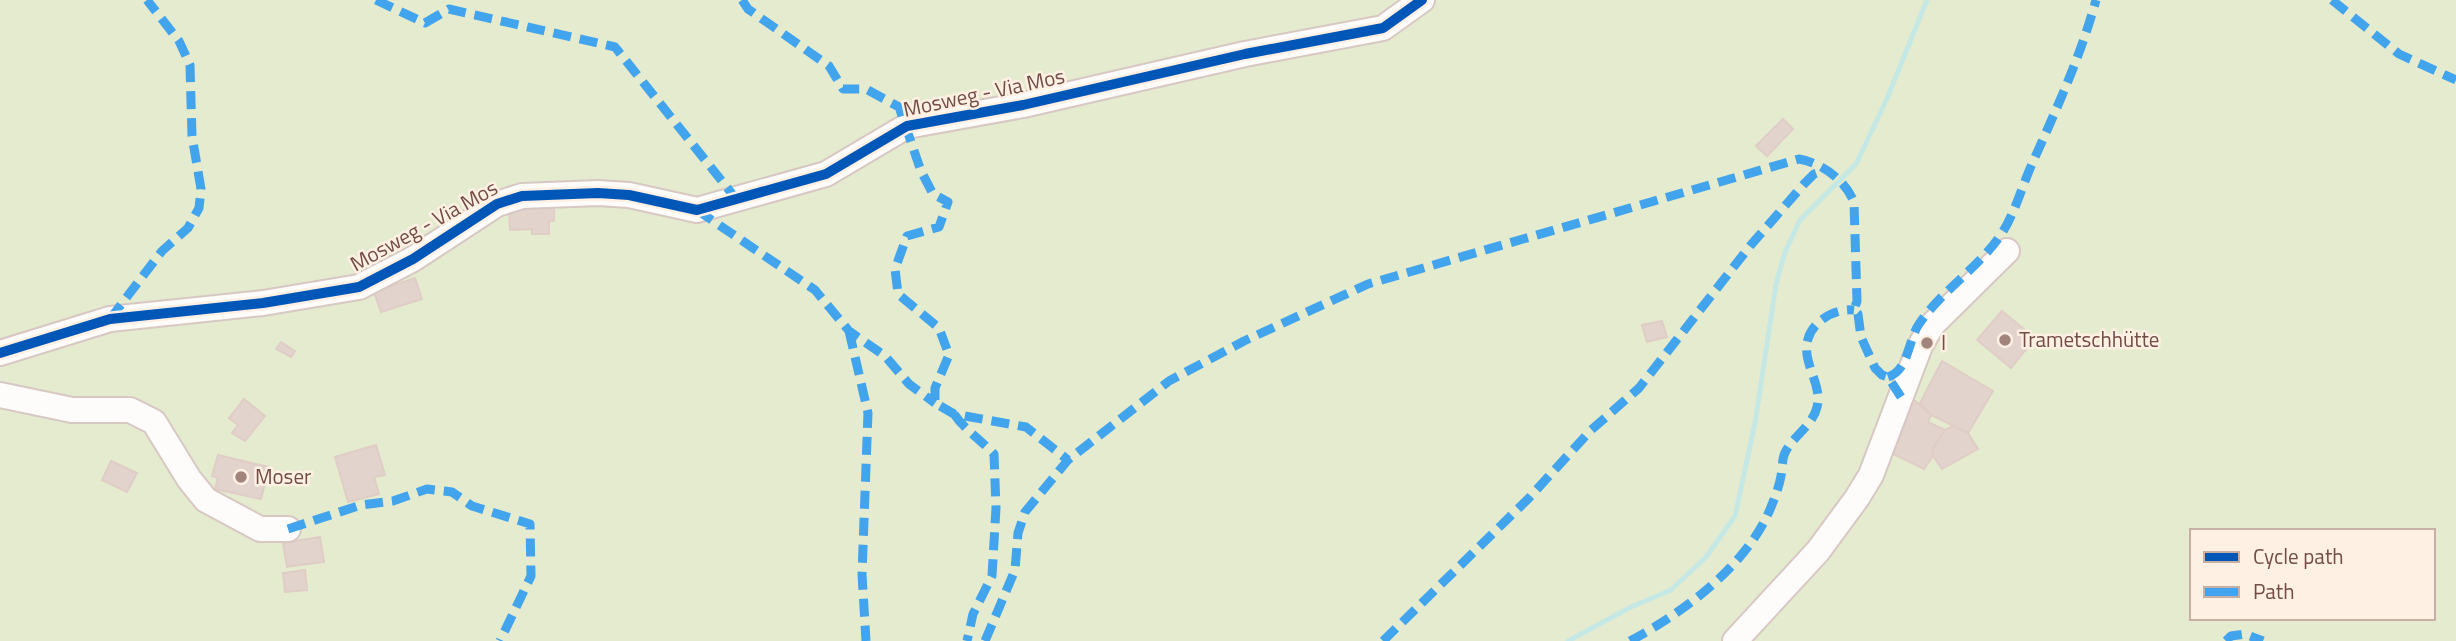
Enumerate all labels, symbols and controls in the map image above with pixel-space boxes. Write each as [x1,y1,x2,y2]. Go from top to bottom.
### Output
street label: Mosweg - Via Mos [900,59,1068,125]
street label: Mosweg - Via Mos [344,171,503,279]
place label: Trametschhütte [2019,323,2159,355]
place label: I [1941,326,1946,358]
marker: Trametschhütte [1997,332,2013,348]
marker: I [1919,335,1935,351]
place label: Moser [255,460,311,492]
marker: Moser [233,469,249,485]
legend [2190,529,2435,620]
text: Cycle path [2253,540,2344,572]
text: Path [2253,575,2295,607]

